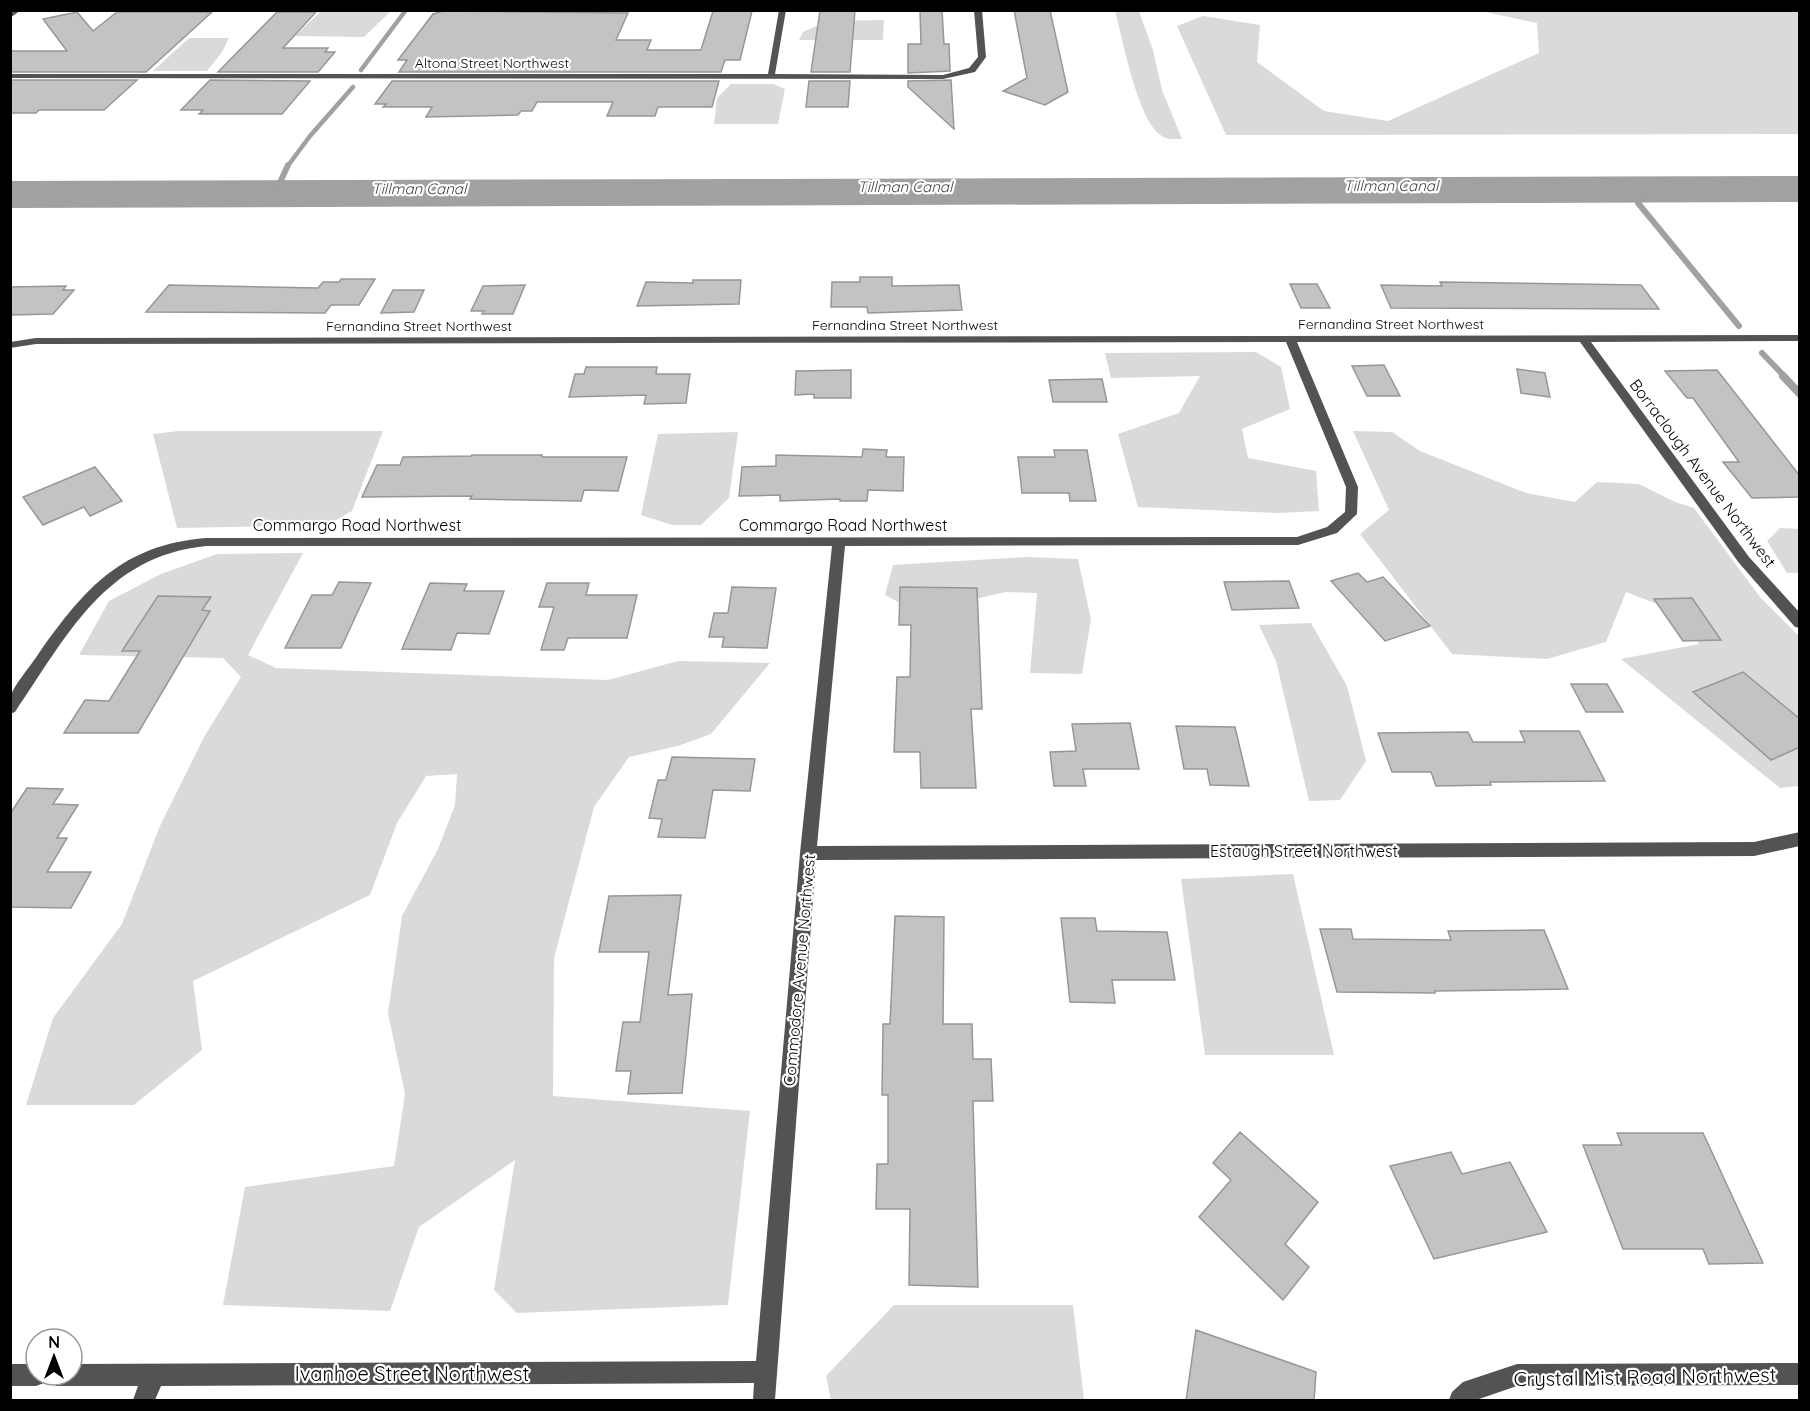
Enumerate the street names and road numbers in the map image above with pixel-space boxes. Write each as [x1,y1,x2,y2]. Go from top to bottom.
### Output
street label: Altona Street Northwest [415,54,569,72]
street label: Fernandina Street Northwest [1298,315,1484,333]
street label: Fernandina Street Northwest [812,316,998,334]
street label: Fernandina Street Northwest [326,317,512,335]
street label: Borraclough Avenue Northwest [1626,375,1780,571]
street label: Commargo Road Northwest [253,515,461,535]
street label: Commargo Road Northwest [739,515,947,535]
street label: Estaugh Street Northwest [1210,841,1398,861]
street label: Commodore Avenue Northwest [779,853,819,1087]
street label: Ivanhoe Street Northwest [295,1361,529,1386]
street label: Crystal Mist Road Northwest [1513,1362,1777,1391]

